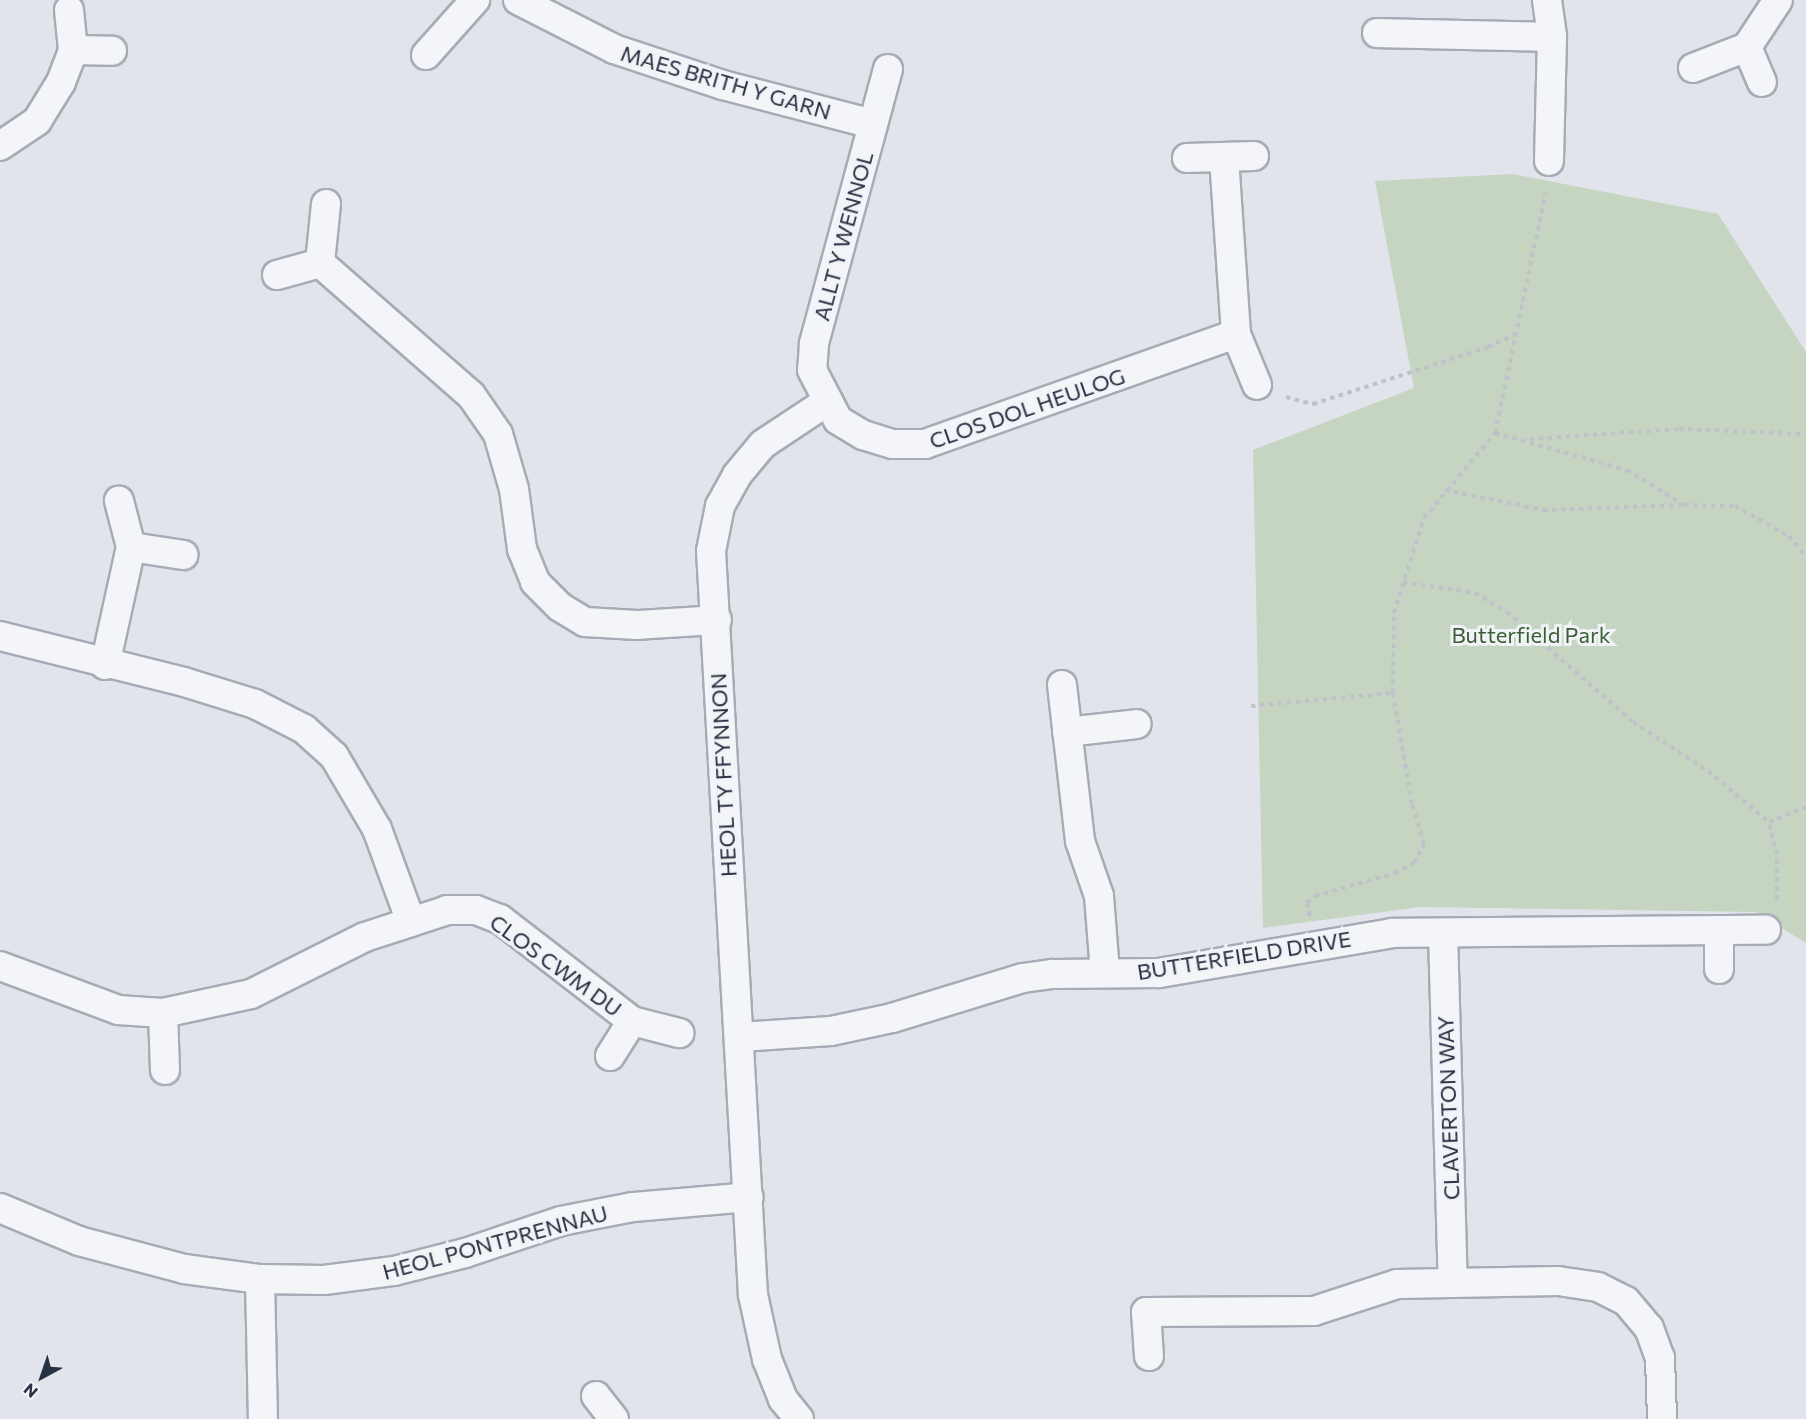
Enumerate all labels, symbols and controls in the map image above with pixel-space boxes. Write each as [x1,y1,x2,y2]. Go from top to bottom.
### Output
street label: MAES BRITH Y GARN [618,39,834,125]
street label: ALLT Y WENNOL [808,148,878,324]
street label: CLOS DOL HEULOG [926,362,1128,454]
park label: Butterfield Park [1451,622,1611,648]
street label: HEOL TY FFYNNON [704,672,742,878]
street label: CLOS CWM DU [485,908,627,1022]
street label: BUTTERFIELD DRIVE [1135,925,1353,985]
street label: CLAVERTON WAY [1432,1015,1464,1201]
street label: HEOL PONTPRENNAU [379,1199,611,1285]
north arrow [12,1347,72,1407]
text: N [19,1380,41,1402]

